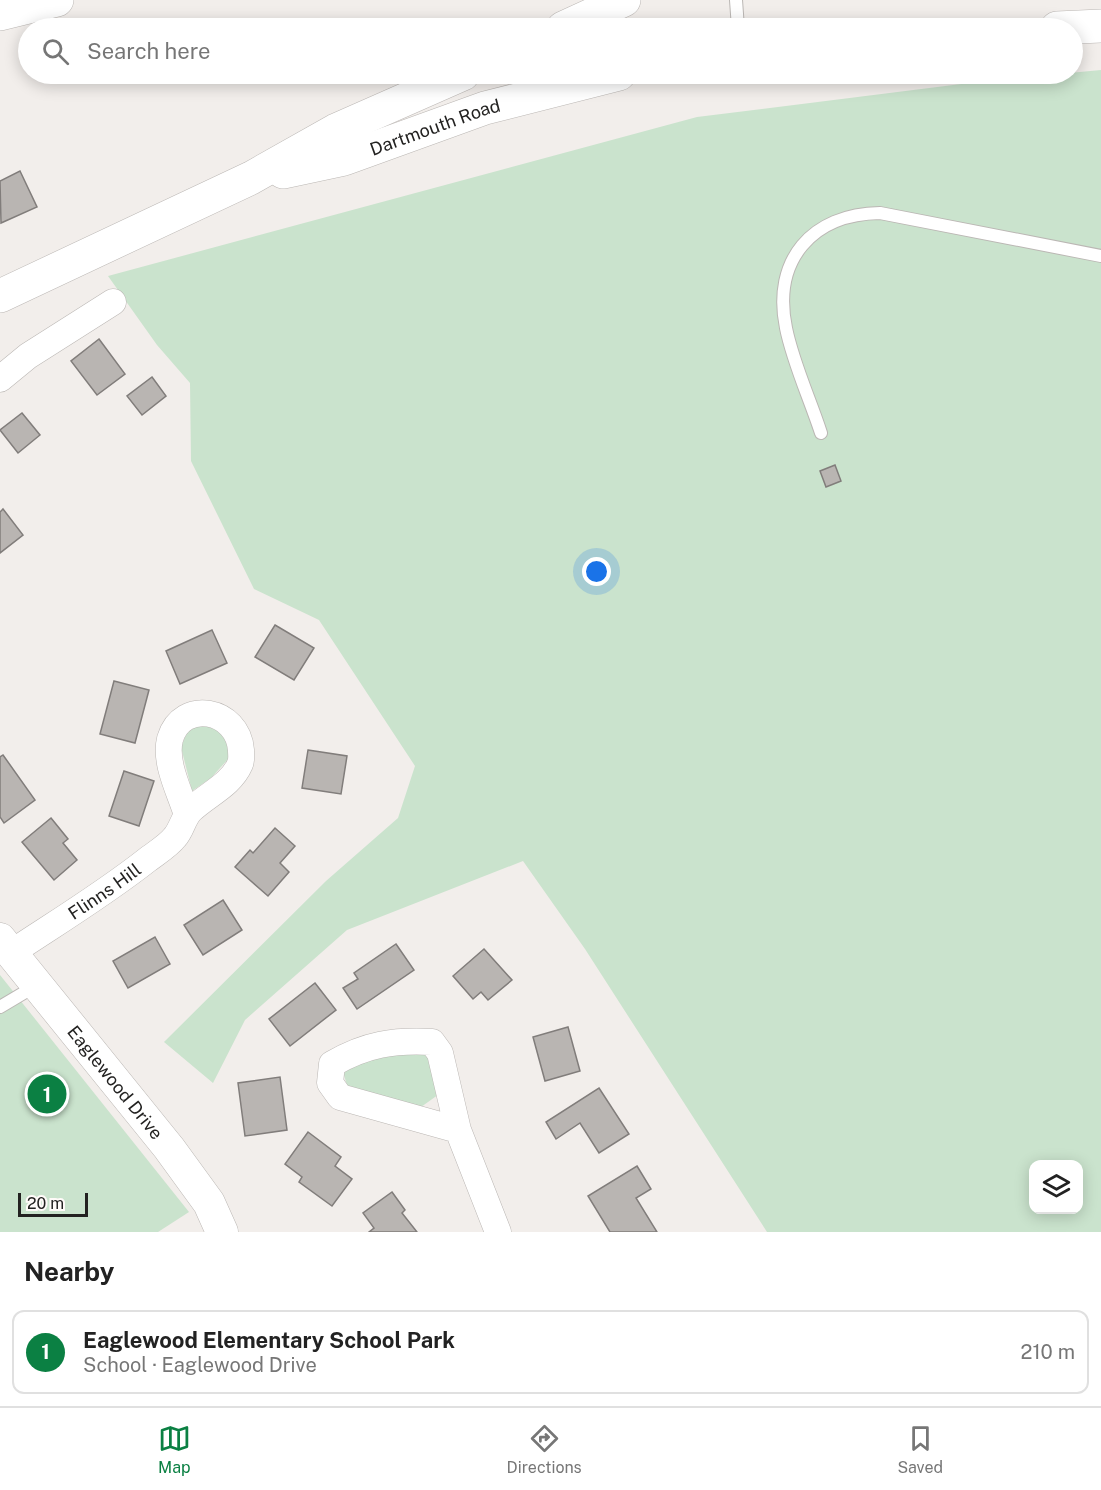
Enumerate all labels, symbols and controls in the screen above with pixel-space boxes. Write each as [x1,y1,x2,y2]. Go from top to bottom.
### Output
search box [18,18,1083,84]
icon: search [39,35,72,68]
text: Search here [87,38,211,64]
street label: Dartmouth Road [367,94,502,159]
your location [582,557,611,586]
street label: Flinns Hill [64,858,145,923]
street label: Eaglewood Drive [64,1021,168,1143]
pin: 1 [28,1072,66,1116]
map controls [1029,1160,1083,1214]
button: layers [1029,1160,1083,1214]
scale bar [18,1190,88,1218]
text: 20 m [27,1194,64,1213]
text: Nearby [24,1256,114,1287]
text: Eaglewood Elementary School Park [83,1327,455,1353]
text: 1 [41,1340,50,1364]
text: 210 m [1021,1340,1075,1364]
text: School · Eaglewood Drive [83,1353,317,1377]
tab: Map [158,1422,191,1477]
tab: Directions [507,1422,582,1477]
tab: Saved [897,1422,943,1477]

